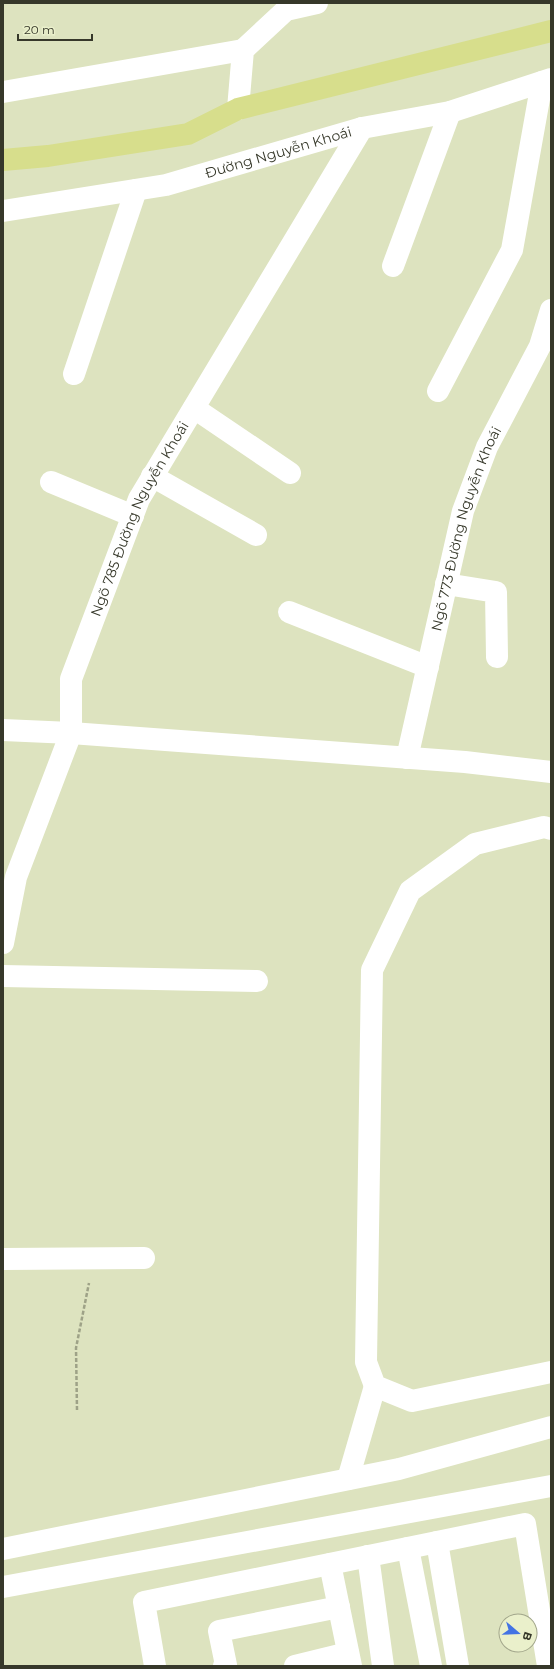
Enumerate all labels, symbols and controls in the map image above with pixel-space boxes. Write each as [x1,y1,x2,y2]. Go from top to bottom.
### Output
scale bar [18,16,92,42]
text: 20 m [24,22,55,37]
street label: Đường Nguyễn Khoái [203,122,354,182]
street label: Ngõ 785 Đường Nguyễn Khoái [86,418,193,619]
street label: Ngõ 773 Đường Nguyễn Khoái [427,423,505,633]
north arrow [498,1613,538,1653]
text: B [519,1630,535,1643]

